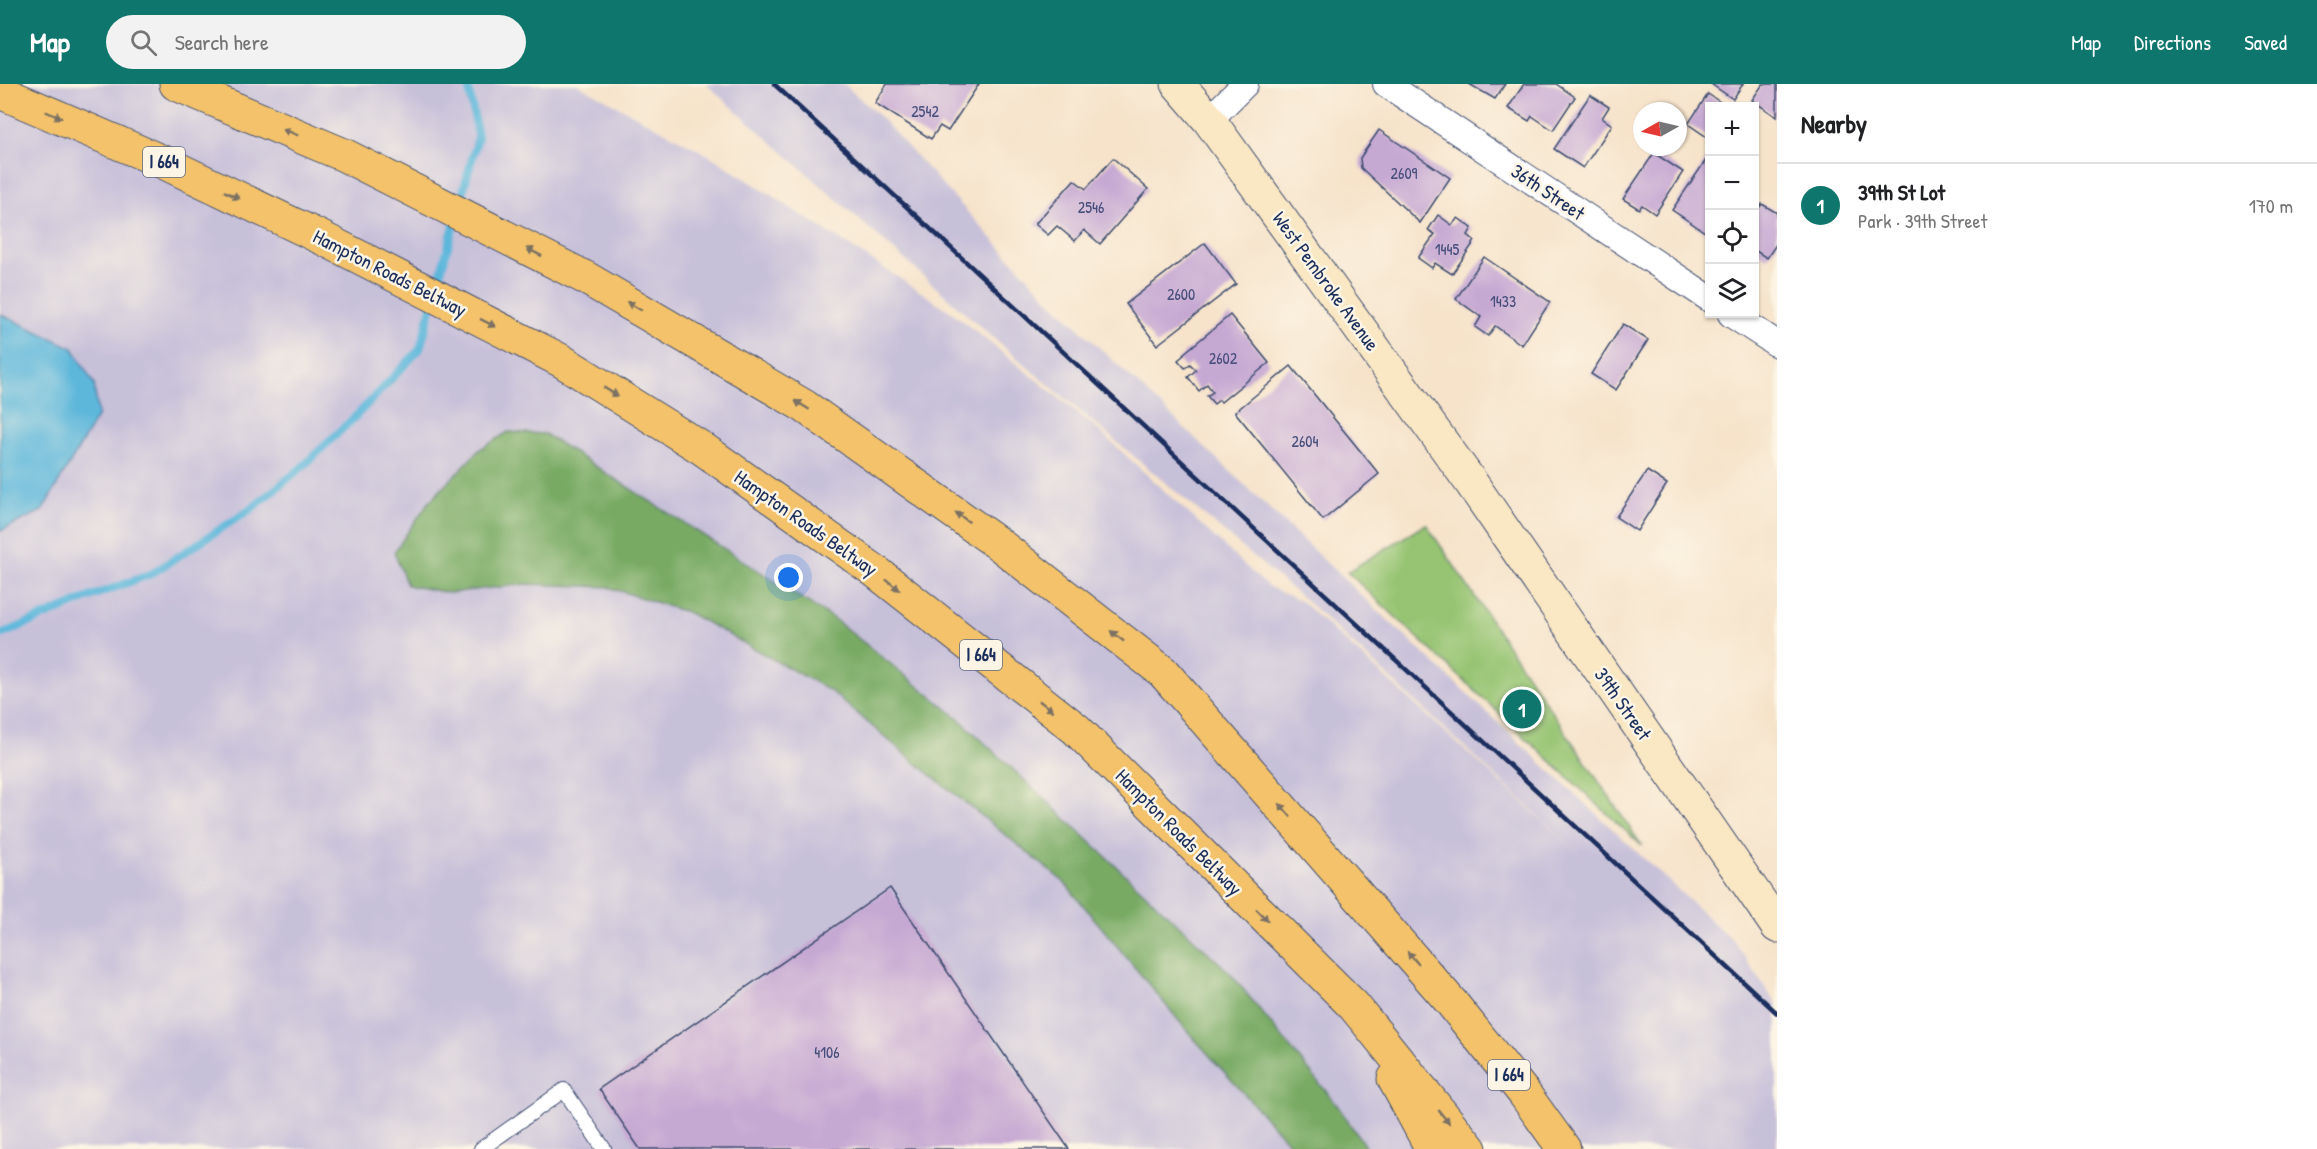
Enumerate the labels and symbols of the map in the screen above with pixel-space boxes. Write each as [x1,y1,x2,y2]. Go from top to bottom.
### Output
house number: 2542 [911,100,939,122]
north arrow [1633,102,1687,156]
one-way arrow [45,110,63,120]
one-way arrow [281,127,299,136]
road number: I 664 [143,147,185,177]
street label: 36th Street [1506,157,1591,227]
house number: 2609 [1391,162,1418,184]
one-way arrow [223,190,240,199]
house number: 2546 [1078,196,1104,218]
street label: West Pembroke Avenue [1267,206,1386,356]
street label: Hampton Roads Beltway [309,222,472,323]
house number: 1445 [1435,238,1460,260]
one-way arrow [526,247,543,257]
house number: 2600 [1167,283,1195,305]
house number: 1433 [1490,290,1516,312]
one-way arrow [626,301,642,312]
one-way arrow [480,318,497,328]
house number: 2602 [1209,347,1238,369]
one-way arrow [603,386,619,397]
one-way arrow [794,399,811,410]
house number: 2604 [1291,430,1319,452]
street label: Hampton Roads Beltway [729,463,883,582]
one-way arrow [954,511,970,523]
your location [774,563,803,592]
one-way arrow [885,579,901,592]
one-way arrow [1109,630,1124,642]
road number: I 664 [960,640,1002,670]
street label: 39th Street [1589,662,1659,746]
pin: 1 [1502,686,1541,732]
one-way arrow [1039,699,1054,711]
street label: Hampton Roads Beltway [1110,762,1249,901]
one-way arrow [1279,803,1292,818]
one-way arrow [1254,907,1268,921]
one-way arrow [1407,951,1420,966]
house number: 4106 [814,1041,840,1063]
road number: I 664 [1488,1060,1530,1090]
one-way arrow [1437,1109,1450,1125]

